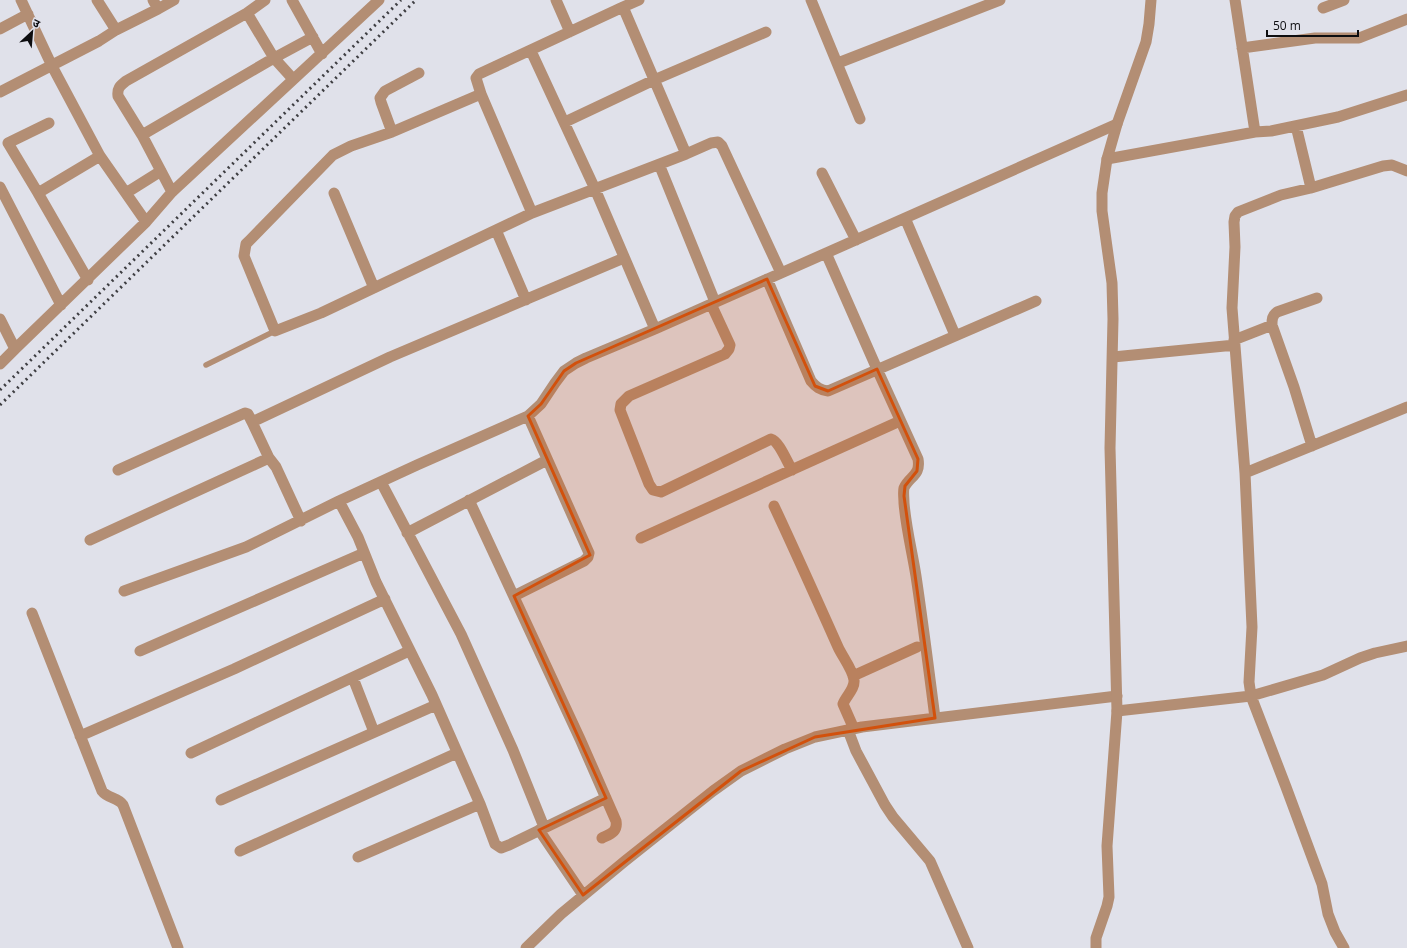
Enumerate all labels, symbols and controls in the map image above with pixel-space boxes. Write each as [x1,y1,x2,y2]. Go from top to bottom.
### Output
north arrow [12,12,52,52]
scale bar [1267,12,1358,38]
text: उ [30,14,43,31]
text: 50 m [1273,17,1301,34]

